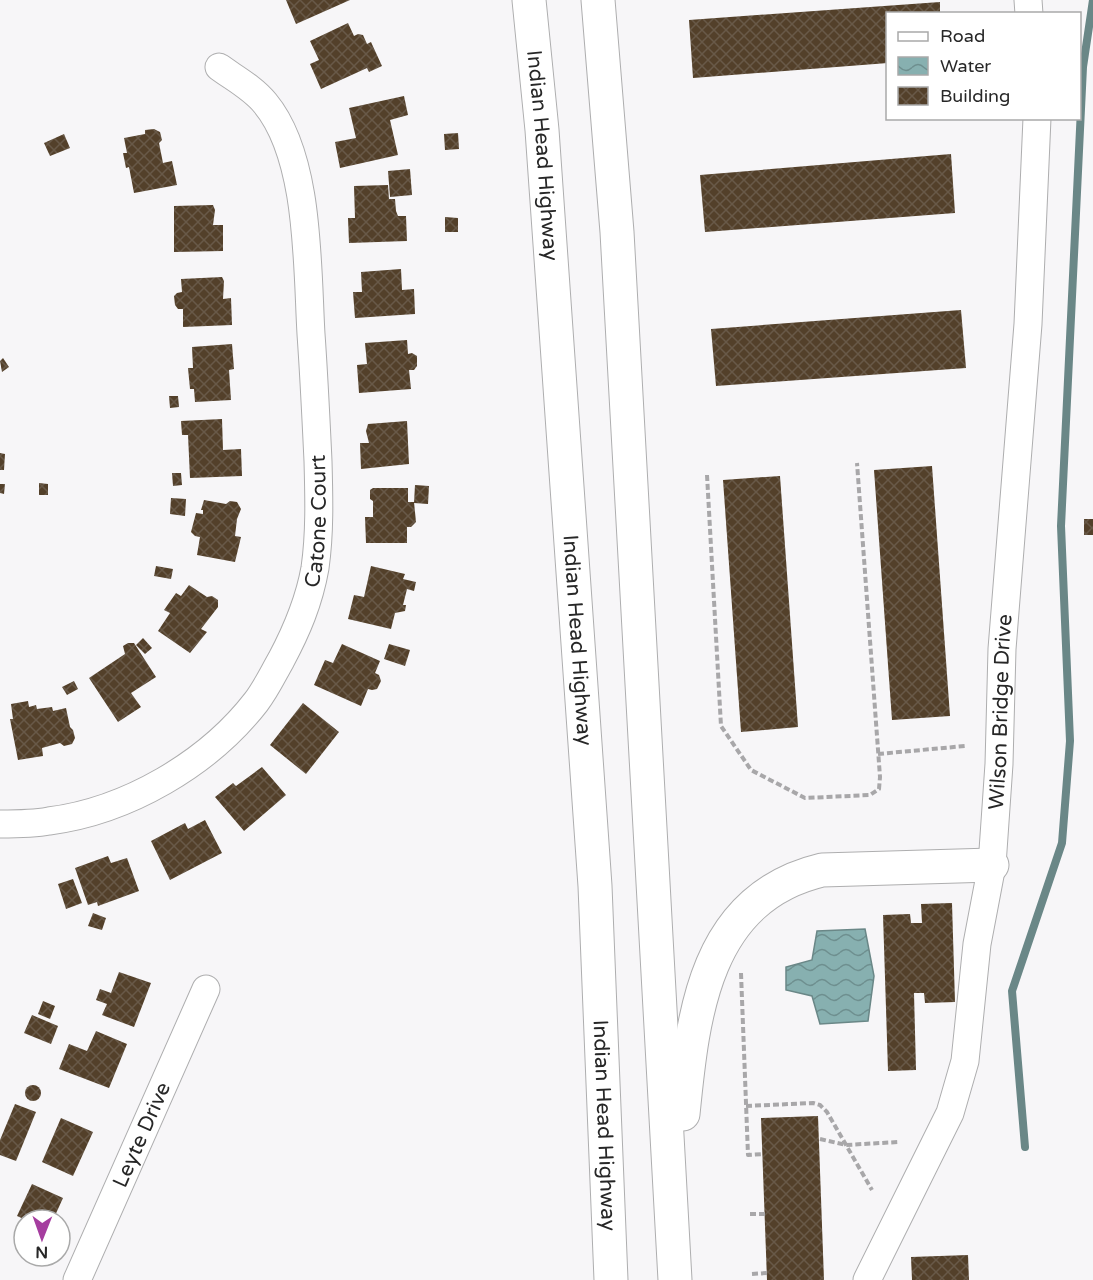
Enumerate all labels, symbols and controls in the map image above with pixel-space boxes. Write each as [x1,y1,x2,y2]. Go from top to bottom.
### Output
legend [886,12,1081,120]
text: Road [940,25,985,47]
street label: Indian Head Highway [521,49,563,262]
text: Water [940,55,991,77]
text: Building [940,85,1010,107]
street label: Catone Court [299,454,332,590]
street label: Indian Head Highway [557,534,597,746]
street label: Wilson Bridge Drive [984,613,1018,811]
street label: Indian Head Highway [587,1019,621,1231]
street label: Leyte Drive [108,1078,176,1191]
north arrow [12,1208,72,1268]
text: N [35,1242,48,1262]

